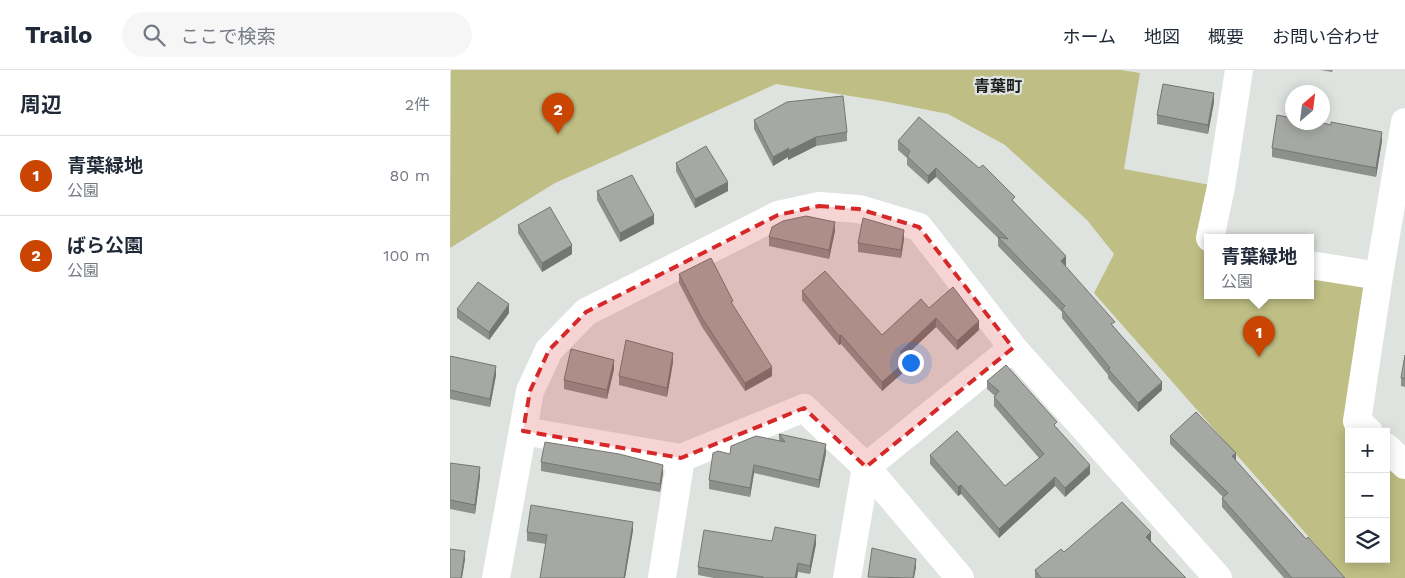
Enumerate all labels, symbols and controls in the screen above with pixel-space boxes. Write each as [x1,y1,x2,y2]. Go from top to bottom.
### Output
search box [122,12,472,57]
text: Trailo [25,21,92,49]
icon: search [140,21,168,49]
text: ここで検索 [180,25,275,48]
text: ホーム [1063,26,1116,47]
text: 地図 [1144,26,1180,47]
text: 概要 [1208,26,1244,47]
text: お問い合わせ [1272,26,1380,47]
district label: 青葉町 [974,77,1022,96]
north arrow [1285,85,1330,130]
text: 周辺 [20,92,62,117]
pin: 2 [542,93,574,134]
text: 2件 [405,95,430,114]
text: 青葉緑地 [67,154,143,177]
text: 1 [33,166,39,185]
text: 80 m [389,166,430,185]
text: 公園 [67,181,99,200]
text: ばら公園 [67,234,143,257]
popup [1204,234,1314,299]
text: 青葉緑地 [1221,245,1297,268]
text: 2 [31,246,41,265]
text: 100 m [383,246,430,265]
text: 公園 [67,261,99,280]
text: 公園 [1221,272,1253,291]
pin: 1 [1243,316,1275,357]
your location [898,350,924,376]
map controls [1345,428,1390,563]
button: + [1345,428,1390,473]
button: − [1345,473,1390,518]
button: layers [1345,518,1390,563]

